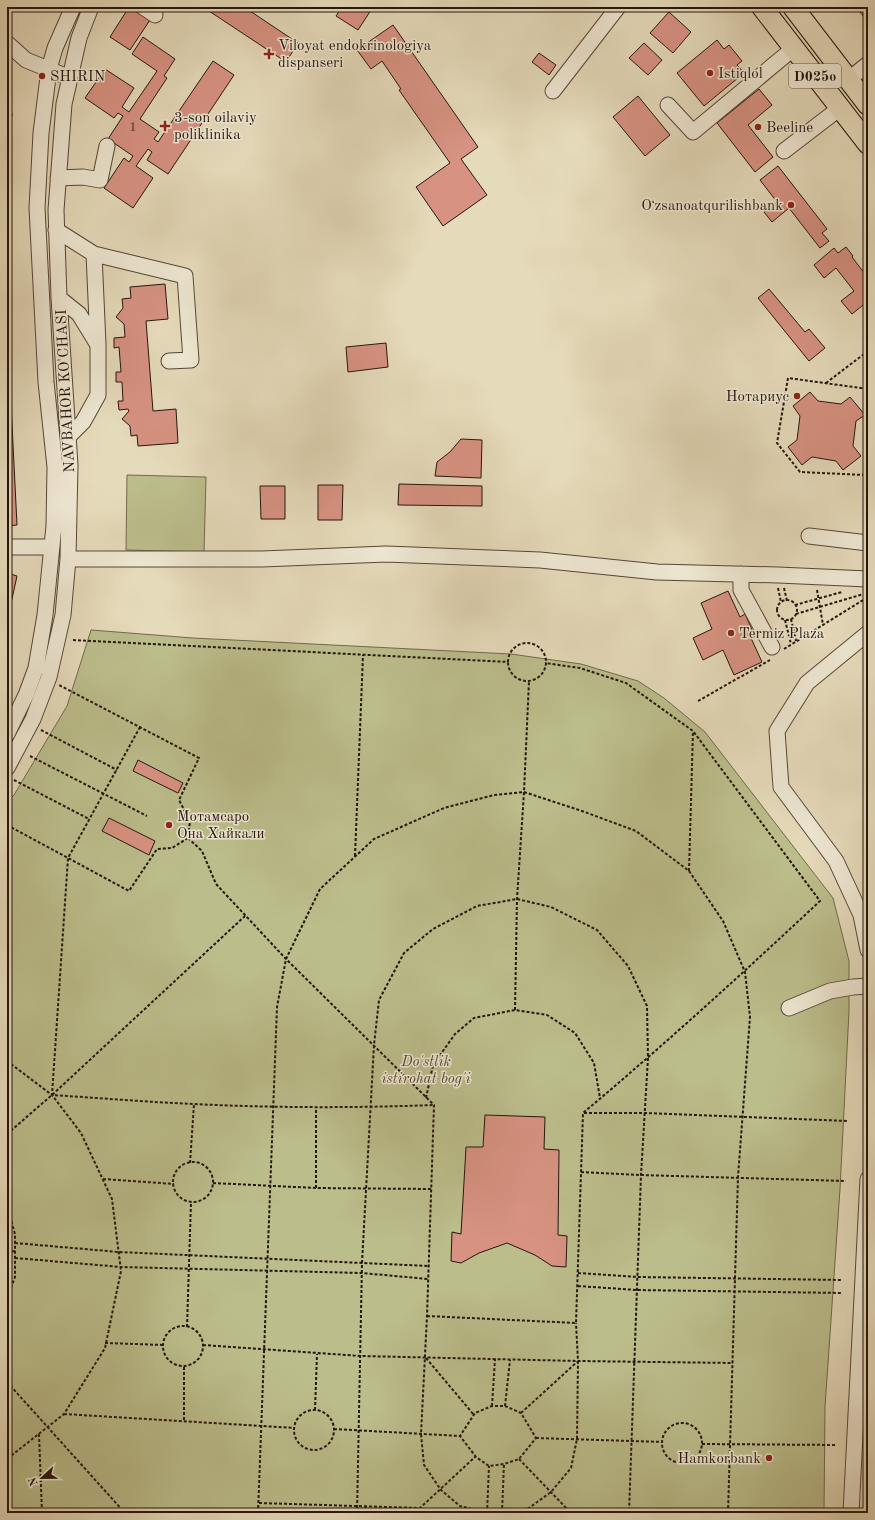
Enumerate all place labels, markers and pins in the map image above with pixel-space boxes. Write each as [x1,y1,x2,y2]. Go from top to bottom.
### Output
place label: Viloyat endokrinologiya dispanseri [278,39,432,71]
marker: Viloyat endokrinologiya dispanseri [263,48,275,60]
place label: Istiqlol [718,67,763,82]
marker: Istiqlol [705,68,715,78]
place label: SHIRIN [50,70,106,85]
marker: SHIRIN [37,71,47,81]
place label: 3-son oilaviy poliklinika [174,111,257,143]
marker: 3-son oilaviy poliklinika [159,120,171,132]
place label: Beeline [766,121,813,136]
marker: Beeline [753,122,763,132]
place label: Oʻzsanoatqurilishbank [641,199,783,214]
marker: Oʻzsanoatqurilishbank [786,200,796,210]
place label: Нотариус [726,390,789,405]
marker: Нотариус [792,391,802,401]
place label: Termiz Plaza [739,627,825,642]
marker: Termiz Plaza [726,628,736,638]
place label: Мотамсаро Она Хайкали [177,810,265,842]
marker: Мотамсаро Она Хайкали [164,820,174,830]
place label: Hamkorbank [677,1452,761,1467]
marker: Hamkorbank [764,1453,774,1463]

